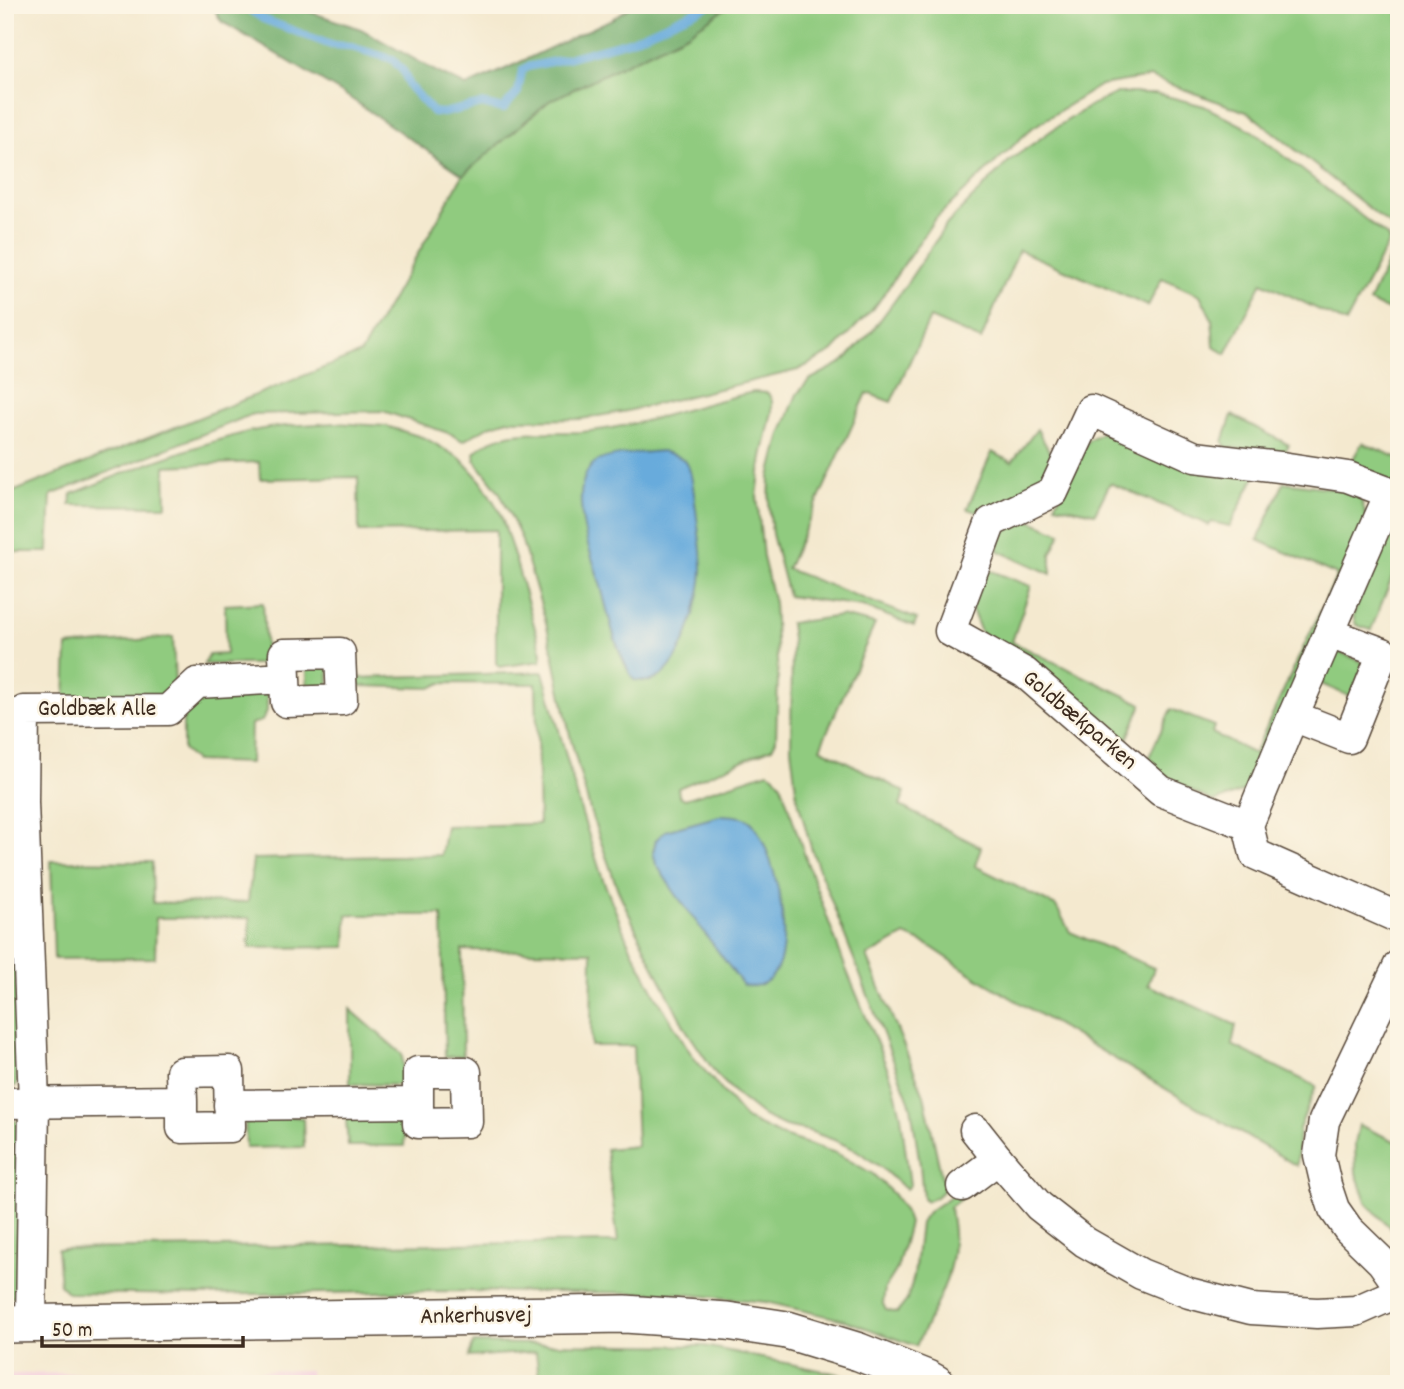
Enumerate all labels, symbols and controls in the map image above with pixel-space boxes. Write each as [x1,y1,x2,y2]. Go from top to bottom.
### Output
street label: Goldbækparken [1014,663,1144,779]
street label: Goldbæk Alle [38,693,156,727]
street label: Ankerhusvej [420,1299,532,1335]
scale bar [42,1305,243,1349]
text: 50 m [52,1317,92,1347]

